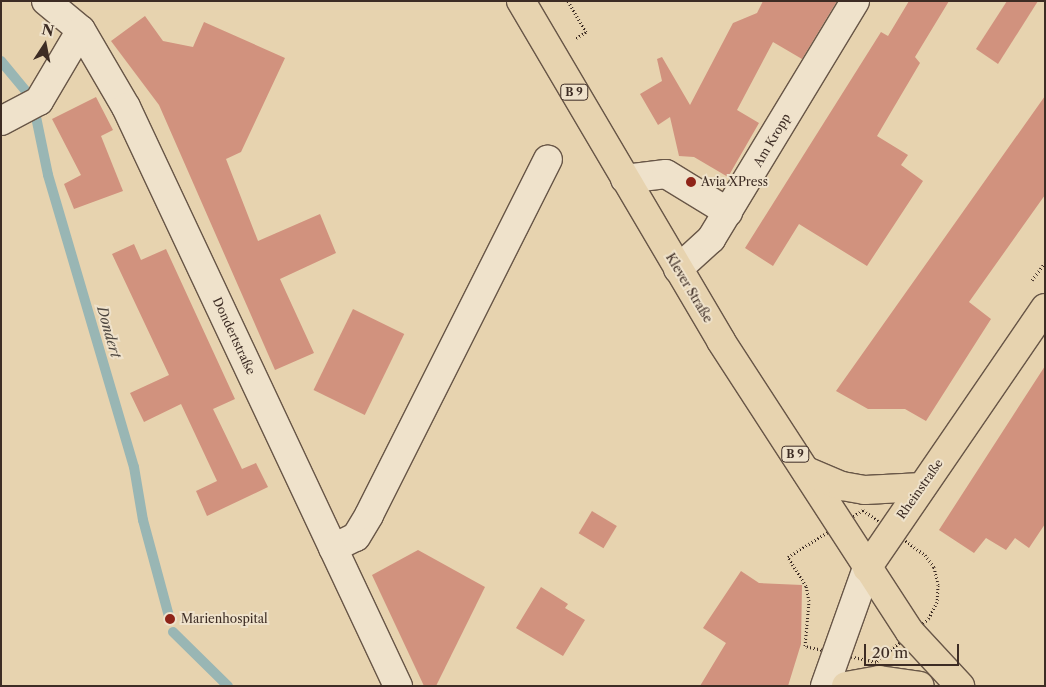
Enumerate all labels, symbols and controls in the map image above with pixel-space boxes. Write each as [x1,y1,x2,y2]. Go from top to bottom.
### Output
north arrow [20,20,70,70]
text: N [40,20,56,40]
road number: B 9 [560,84,588,100]
street label: Am Kropp [750,111,794,169]
place label: Avia XPress [701,175,768,189]
marker: Avia XPress [685,176,697,188]
street label: Klever Straße [663,251,715,325]
street label: Dondertstraße [210,295,258,377]
water label: Dondert [94,304,124,360]
road number: B 9 [781,446,809,462]
street label: Rheinstraße [894,456,946,522]
marker: Marienhospital [163,612,177,626]
place label: Marienhospital [181,612,268,626]
scale bar [866,634,961,666]
text: 20 m [872,643,908,662]

